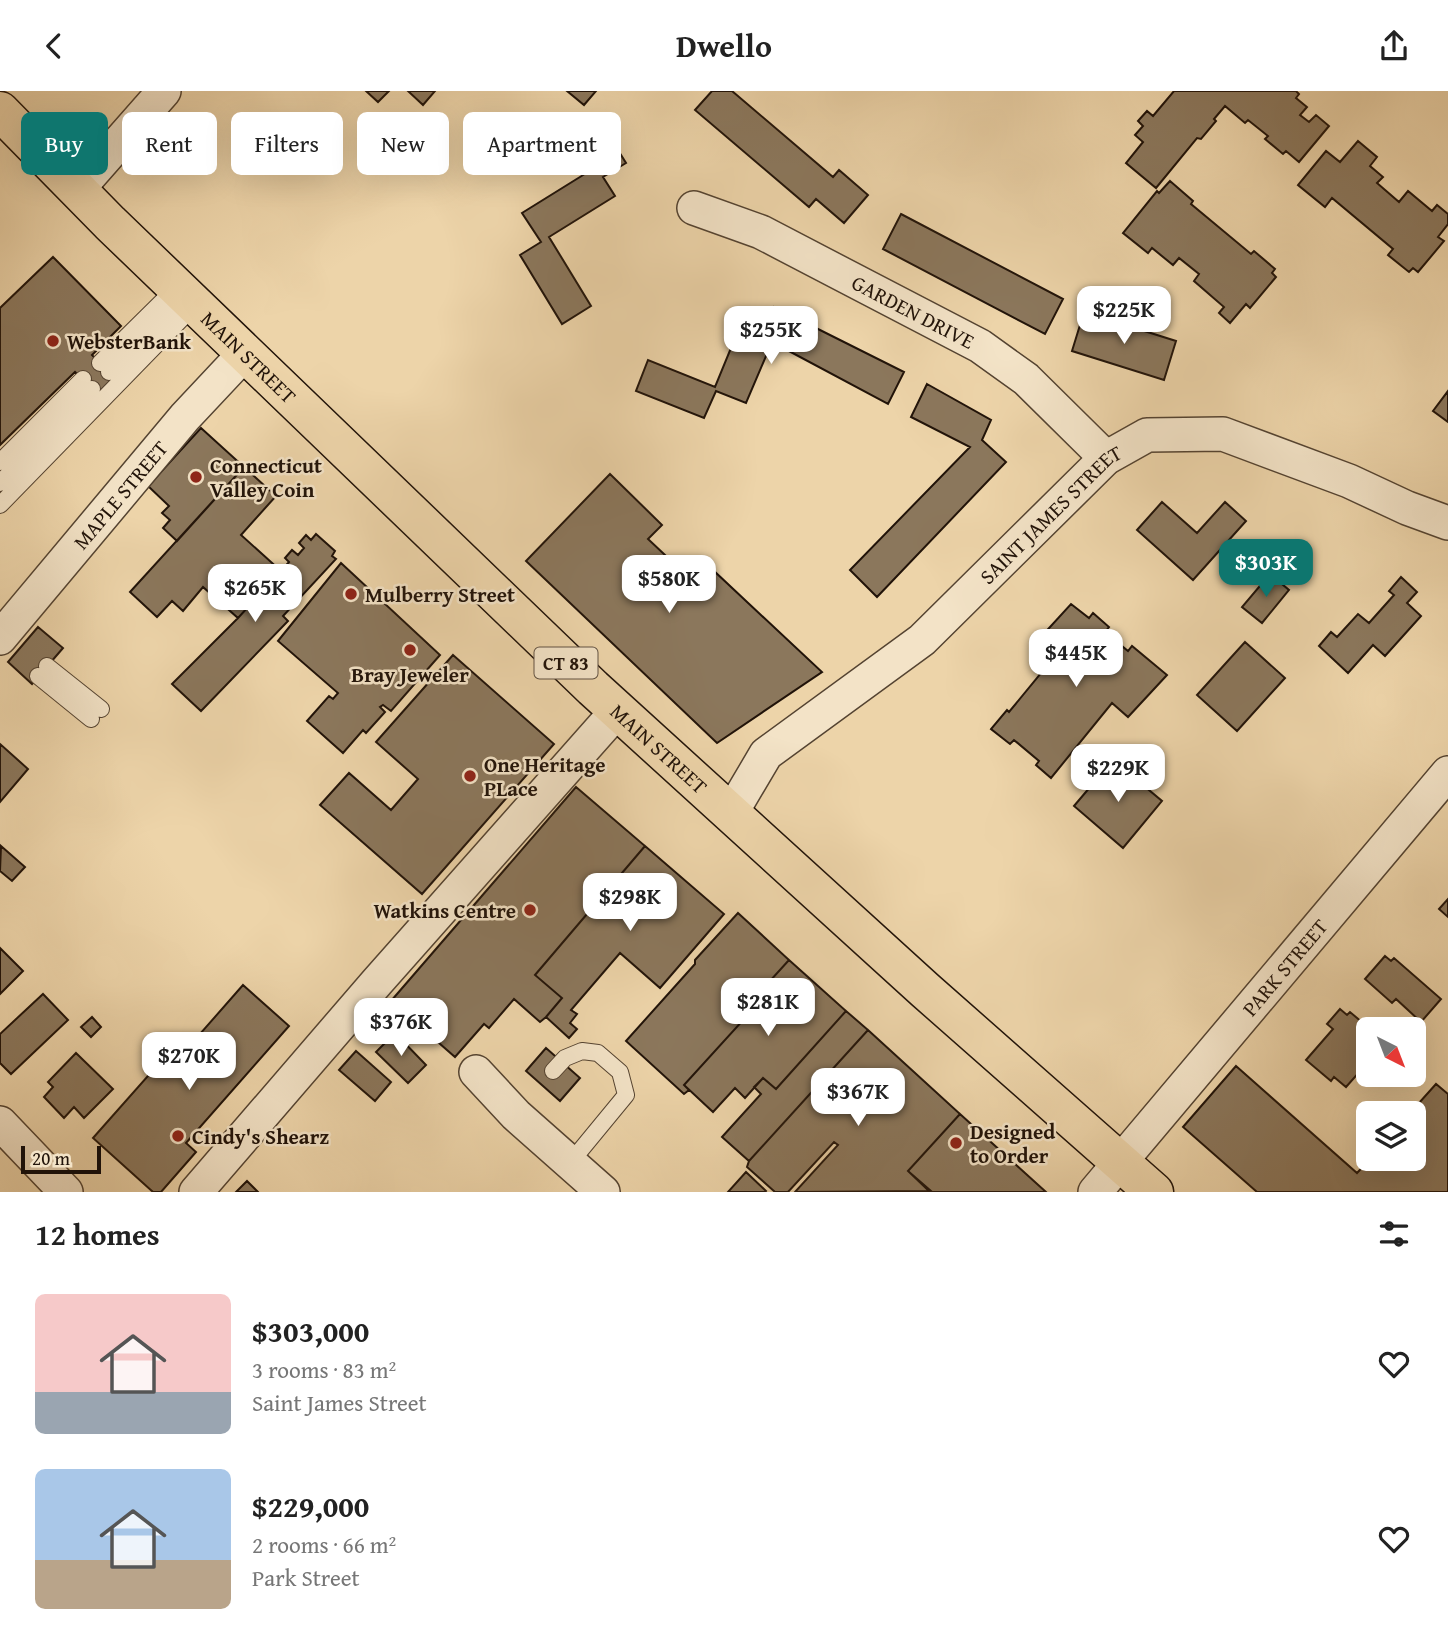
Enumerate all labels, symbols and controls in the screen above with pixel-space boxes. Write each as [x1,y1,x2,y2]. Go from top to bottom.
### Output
text: Dwello [676,22,772,69]
icon: back [35,27,73,65]
icon: share [1375,27,1413,65]
chip: Buy [21,112,108,175]
chip: Rent [122,112,217,175]
chip: Filters [231,112,343,175]
chip: New [357,112,449,175]
chip: Apartment [463,112,621,175]
street label: GARDEN DRIVE [847,266,981,356]
pin: $225K [1075,287,1173,346]
text: $225K [1093,292,1155,325]
street label: MAIN STREET [194,303,304,410]
pin: $255K [722,307,820,366]
text: $255K [740,312,802,345]
place label: WebsterBank [67,326,192,357]
marker: WebsterBank [45,333,61,349]
street label: MAPLE STREET [65,433,175,556]
street label: SAINT JAMES STREET [972,437,1127,591]
place label: Connecticut Valley Coin [210,450,322,505]
marker: Connecticut Valley Coin [188,469,204,485]
pin: $303K [1217,539,1315,599]
text: $303K [1235,545,1297,578]
pin: $580K [620,555,718,615]
text: $580K [638,561,700,594]
pin: $265K [206,565,304,624]
text: $265K [224,570,286,603]
place label: Mulberry Street [365,579,515,610]
marker: Mulberry Street [343,586,359,602]
pin: $445K [1027,629,1125,689]
text: $445K [1045,635,1107,668]
marker: Bray Jeweler [402,642,418,658]
road number: CT 83 [534,647,598,678]
place label: Bray Jeweler [351,659,469,690]
street label: MAIN STREET [604,696,715,801]
pin: $229K [1069,745,1167,804]
place label: One Heritage PLace [484,749,606,804]
text: $229K [1087,750,1149,783]
marker: One Heritage PLace [462,768,478,784]
pin: $298K [581,873,679,933]
text: $298K [599,879,661,912]
place label: Watkins Centre [374,895,516,926]
marker: Watkins Centre [522,902,538,918]
street label: PARK STREET [1234,911,1335,1023]
pin: $281K [719,979,817,1038]
text: $281K [737,984,799,1017]
pin: $376K [352,999,450,1058]
text: $376K [370,1004,432,1037]
north arrow [1356,1017,1426,1087]
map controls [1356,1017,1426,1171]
pin: $270K [140,1033,238,1092]
text: $270K [158,1038,220,1071]
pin: $367K [809,1069,907,1128]
text: $367K [827,1074,889,1107]
button: layers [1356,1101,1426,1171]
place label: Designed to Order [970,1116,1055,1171]
place label: Cindy's Shearz [192,1121,329,1152]
marker: Cindy's Shearz [170,1128,186,1144]
marker: Designed to Order [948,1135,964,1151]
scale bar [21,1143,102,1175]
text: 20 m [32,1144,70,1172]
text: 12 homes [35,1212,160,1256]
icon: filters [1375,1215,1413,1253]
text: $303,000 [252,1309,369,1353]
icon: home [91,1322,175,1406]
icon: heart [1375,1345,1413,1383]
text: 3 rooms · 83 m² [252,1353,396,1386]
text: Saint James Street [252,1386,427,1419]
text: $229,000 [252,1484,369,1528]
icon: home [91,1497,175,1581]
icon: heart [1375,1520,1413,1558]
text: 2 rooms · 66 m² [252,1528,396,1561]
text: Park Street [252,1561,360,1594]

